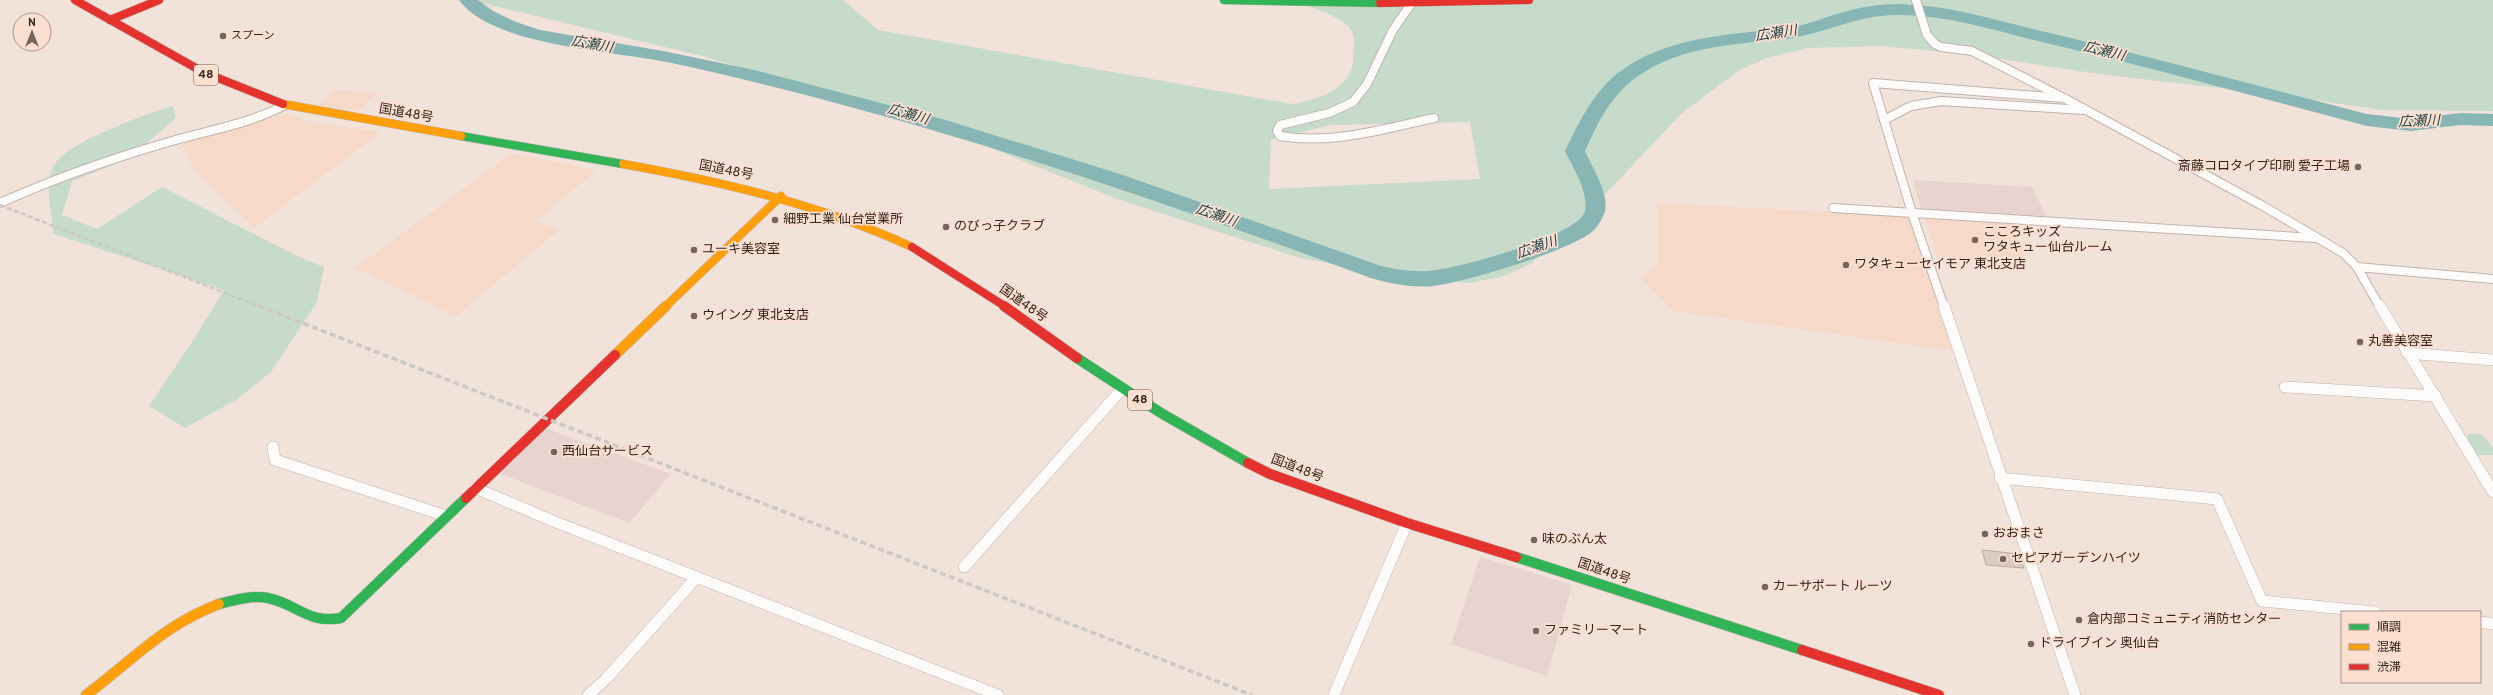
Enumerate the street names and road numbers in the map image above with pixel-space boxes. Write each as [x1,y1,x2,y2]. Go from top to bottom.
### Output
road number: 48 [194,65,218,85]
street label: 国道48号 [378,101,434,127]
street label: 国道48号 [697,158,755,184]
street label: 国道48号 [996,282,1050,326]
road number: 48 [1128,390,1152,410]
street label: 国道48号 [1268,452,1326,486]
street label: 国道48号 [1575,555,1633,589]

